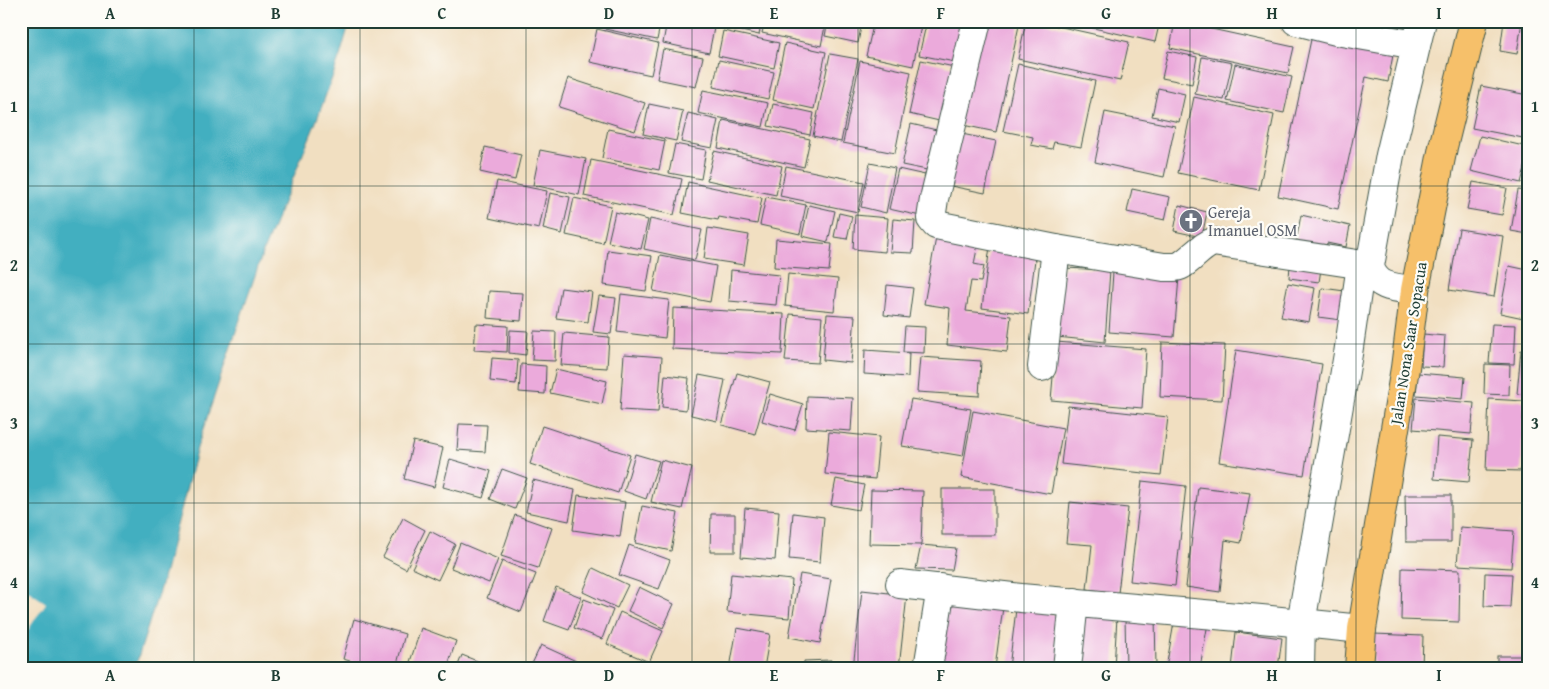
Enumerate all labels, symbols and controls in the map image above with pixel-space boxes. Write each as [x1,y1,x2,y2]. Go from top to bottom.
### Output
text: A [105,1,116,25]
text: B [271,1,281,25]
text: C [437,1,447,25]
text: D [604,1,614,25]
text: E [770,1,779,25]
text: F [937,1,945,25]
text: G [1101,1,1111,25]
text: H [1266,1,1278,25]
text: I [1436,1,1442,25]
text: 1 [10,94,18,118]
text: 1 [1531,94,1539,118]
place label: Gereja Imanuel OSM [1208,200,1297,242]
church icon: Gereja Imanuel OSM [1178,208,1204,234]
text: 2 [10,253,18,277]
text: 2 [1531,253,1539,277]
street label: Jalan Nona Saar Sopacua [1383,260,1433,428]
text: 3 [10,411,18,435]
text: 3 [1531,411,1539,435]
text: 4 [10,570,18,594]
text: 4 [1531,570,1539,594]
text: A [105,663,116,687]
text: B [271,663,281,687]
text: C [437,663,447,687]
text: D [604,663,614,687]
text: E [770,663,779,687]
text: F [937,663,945,687]
text: G [1101,663,1111,687]
text: H [1266,663,1278,687]
text: I [1436,663,1442,687]

